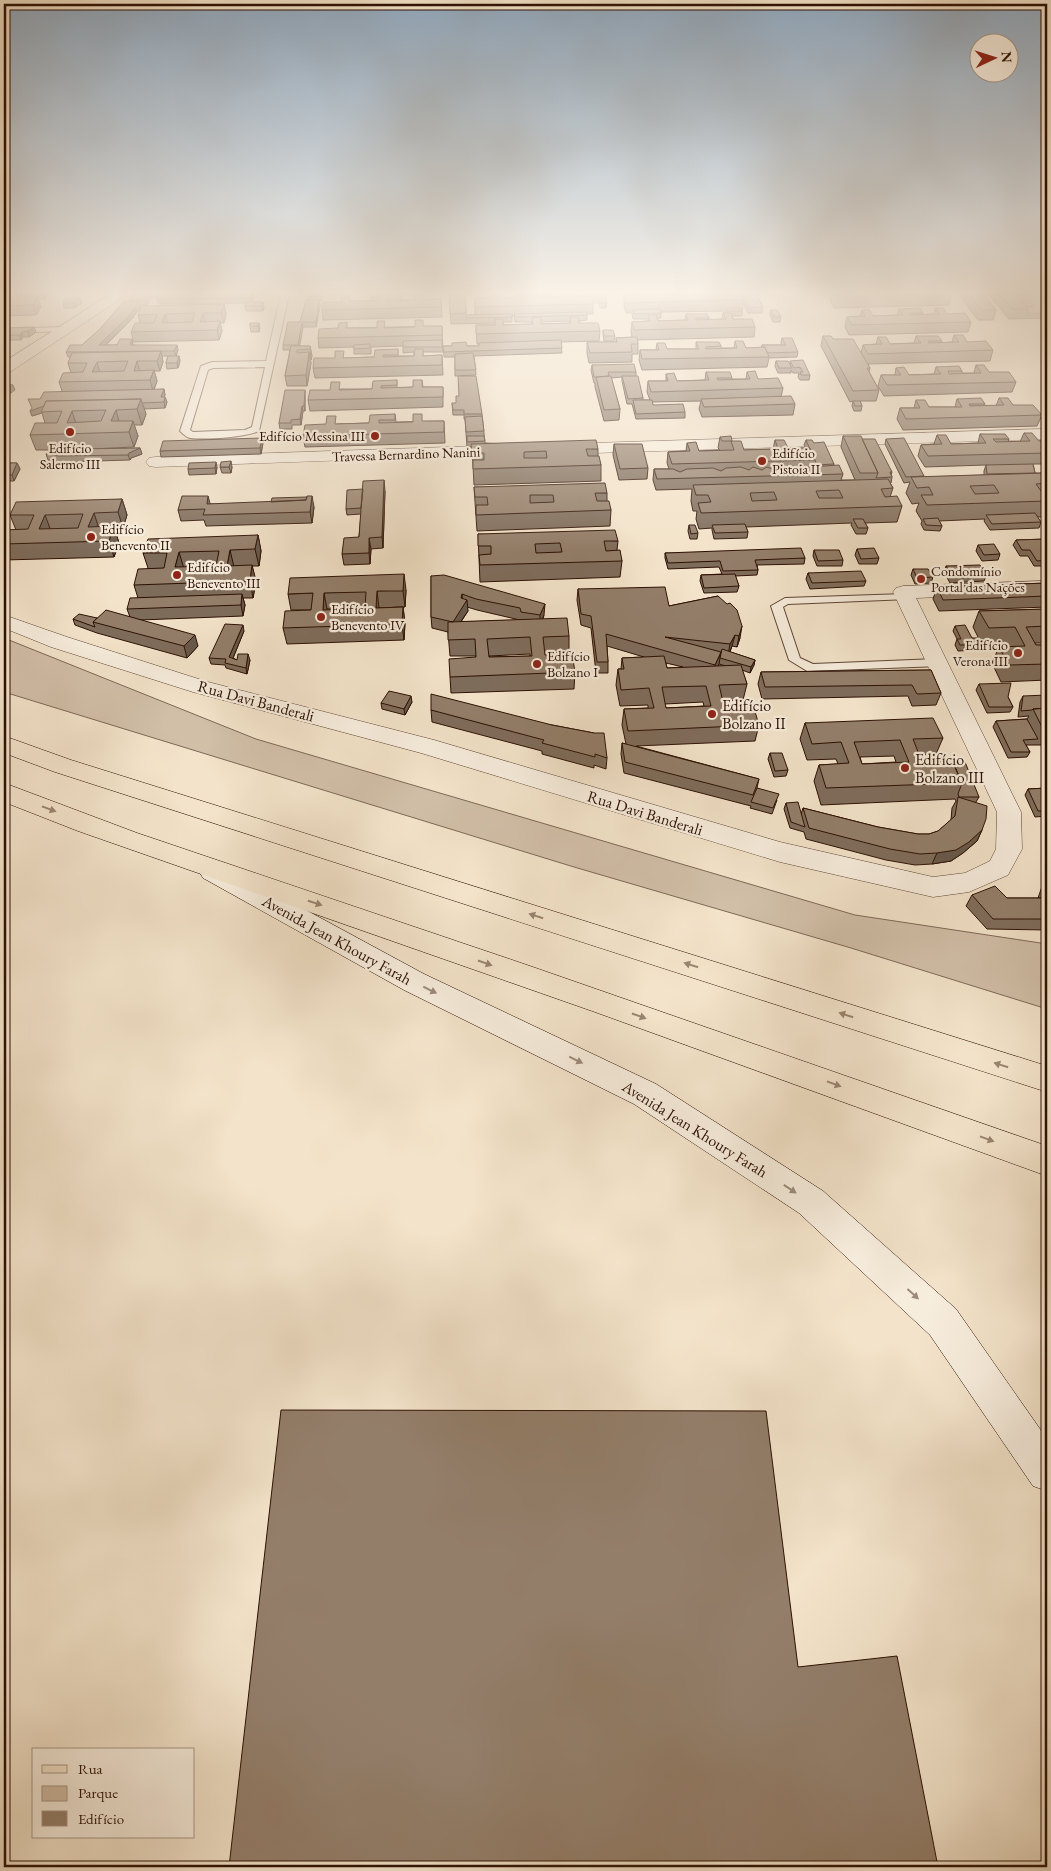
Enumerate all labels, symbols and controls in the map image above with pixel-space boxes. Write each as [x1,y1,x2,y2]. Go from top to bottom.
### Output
north arrow [968,32,1018,82]
text: N [998,51,1016,64]
marker: Edifício Salermo III [64,426,76,438]
place label: Edifício Messina III [259,427,365,445]
marker: Edifício Messina III [369,430,381,442]
place label: Edifício Salermo III [40,439,100,473]
street label: Travessa Bernardino Nanini [331,442,481,466]
place label: Edifício Pistoia II [772,444,821,478]
marker: Edifício Pistoia II [756,455,768,467]
place label: Edifício Benevento II [101,520,170,554]
marker: Edifício Benevento II [85,531,97,543]
place label: Edifício Benevento III [187,558,261,592]
place label: Condomínio Portal das Nações [931,562,1025,596]
marker: Edifício Benevento III [171,569,183,581]
marker: Condomínio Portal das Nações [915,573,927,585]
place label: Edifício Benevento IV [331,600,405,634]
marker: Edifício Benevento IV [315,611,327,623]
place label: Edifício Verona III [953,636,1008,670]
place label: Edifício Bolzano I [547,647,598,681]
marker: Edifício Verona III [1012,647,1024,659]
marker: Edifício Bolzano I [531,658,543,670]
street label: Rua Davi Banderali [195,675,317,727]
place label: Edifício Bolzano II [722,695,786,734]
marker: Edifício Bolzano II [706,708,718,720]
place label: Edifício Bolzano III [915,749,985,788]
marker: Edifício Bolzano III [899,762,911,774]
street label: Rua Davi Banderali [585,785,705,841]
one-way arrow [42,806,56,814]
street label: Avenida Jean Khoury Farah [258,890,415,990]
one-way arrow [308,899,323,907]
one-way arrow [529,912,544,919]
one-way arrow [478,959,493,967]
one-way arrow [684,961,699,969]
one-way arrow [423,986,437,994]
one-way arrow [838,1011,853,1019]
one-way arrow [631,1013,646,1020]
one-way arrow [569,1057,583,1065]
one-way arrow [993,1060,1008,1068]
street label: Avenida Jean Khoury Farah [617,1075,772,1182]
one-way arrow [827,1080,842,1088]
one-way arrow [979,1136,994,1143]
one-way arrow [783,1184,797,1193]
one-way arrow [906,1289,919,1300]
legend [32,1748,195,1838]
text: Rua [78,1759,103,1778]
text: Parque [78,1783,118,1802]
text: Edifício [78,1809,124,1828]

